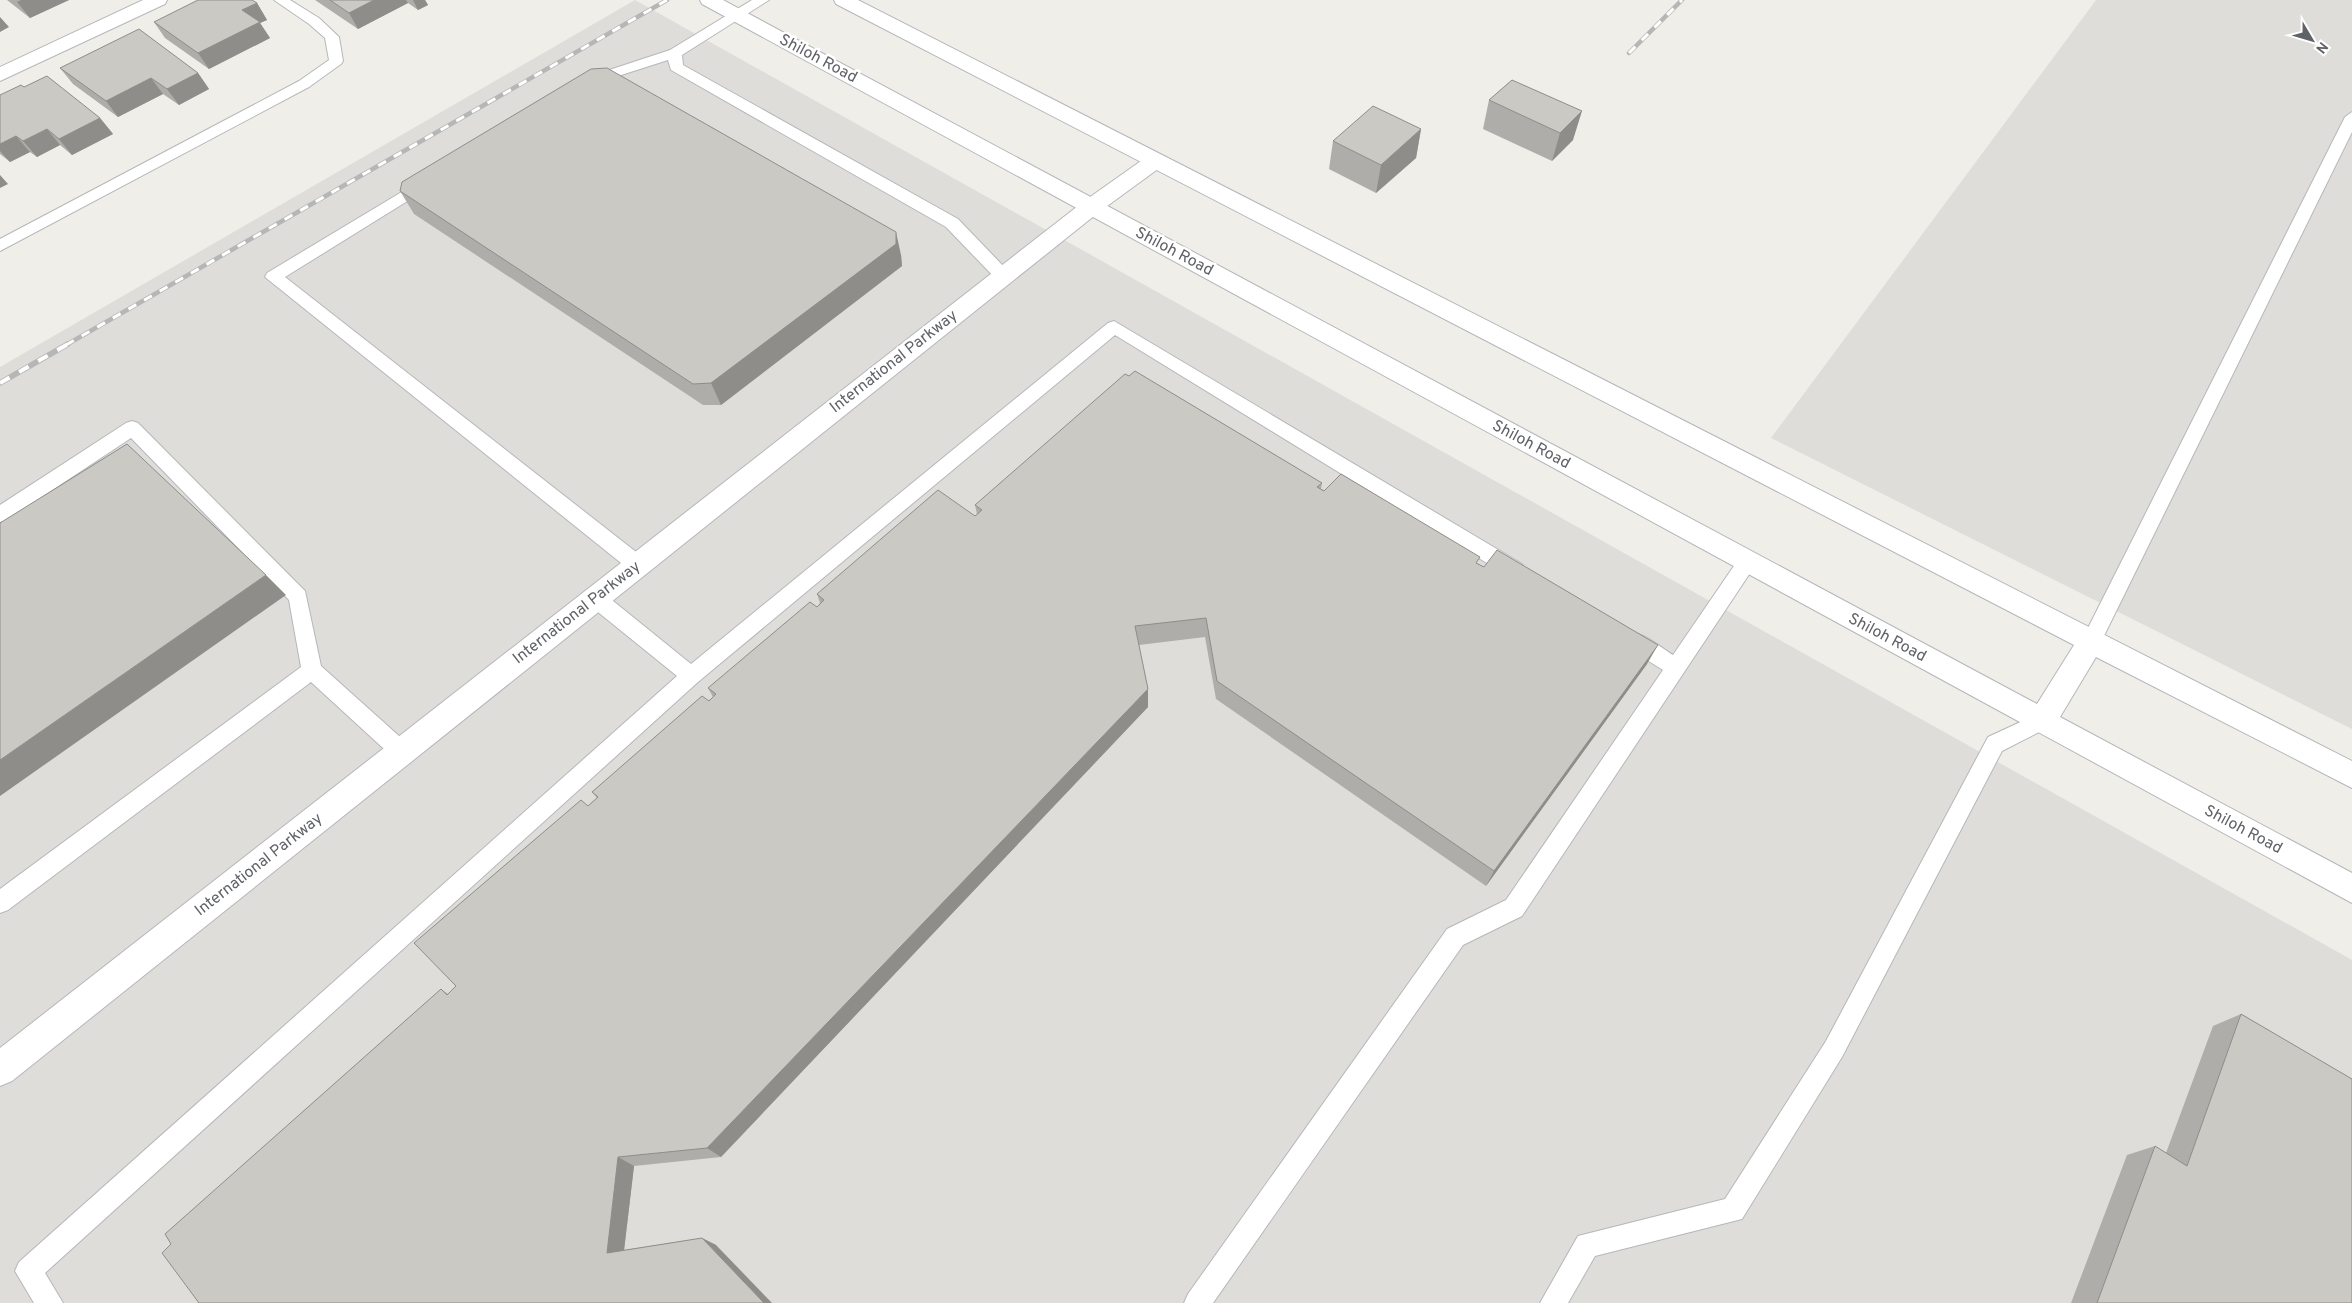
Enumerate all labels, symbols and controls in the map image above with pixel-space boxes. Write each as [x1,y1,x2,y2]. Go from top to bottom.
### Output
north arrow [2287,15,2337,65]
street label: Shiloh Road [776,30,860,88]
text: N [2311,38,2331,56]
street label: Shiloh Road [1132,223,1216,281]
street label: International Parkway [826,306,962,418]
street label: Shiloh Road [1489,416,1573,474]
street label: International Parkway [509,557,645,669]
street label: Shiloh Road [1845,609,1929,667]
street label: Shiloh Road [2201,801,2285,859]
street label: International Parkway [191,809,327,921]

